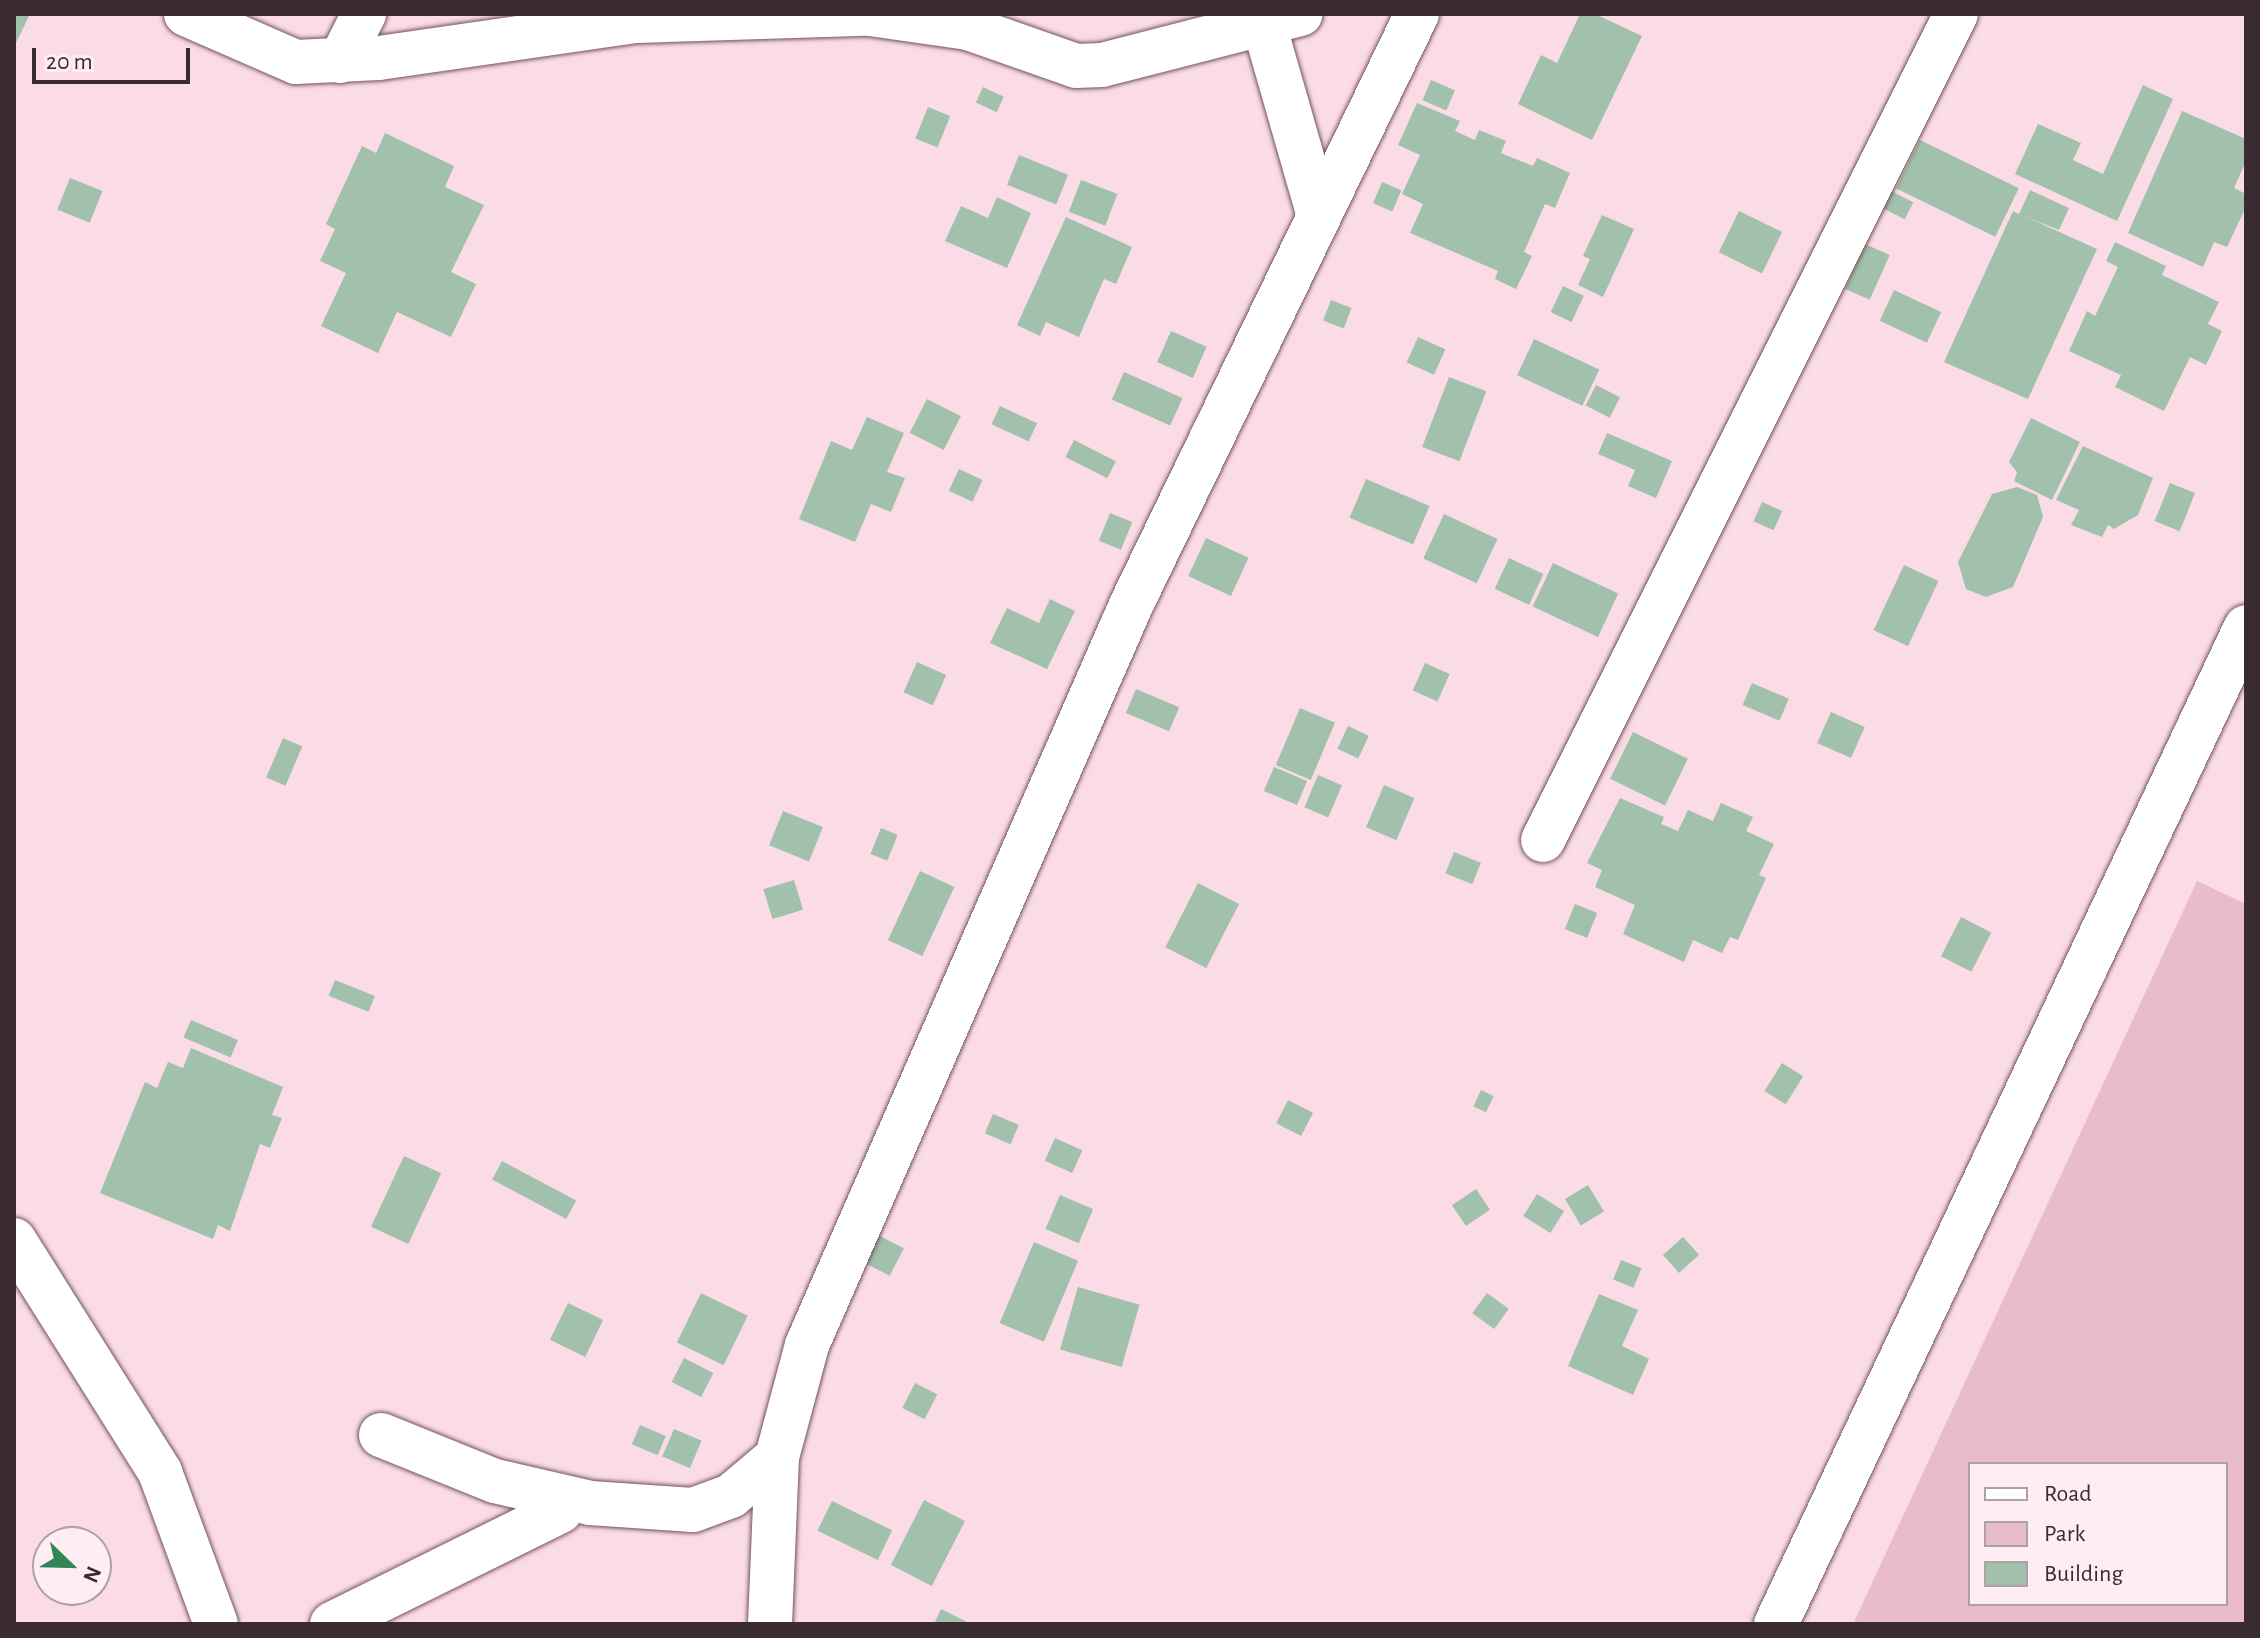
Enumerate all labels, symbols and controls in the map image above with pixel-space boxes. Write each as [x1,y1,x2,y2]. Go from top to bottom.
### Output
scale bar [36,32,194,82]
text: 20 m [46,50,93,74]
legend [1968,1462,2228,1606]
text: Road [2044,1482,2092,1506]
text: Park [2044,1522,2085,1546]
north arrow [32,1526,112,1606]
text: Building [2044,1562,2123,1586]
text: N [79,1563,105,1586]

